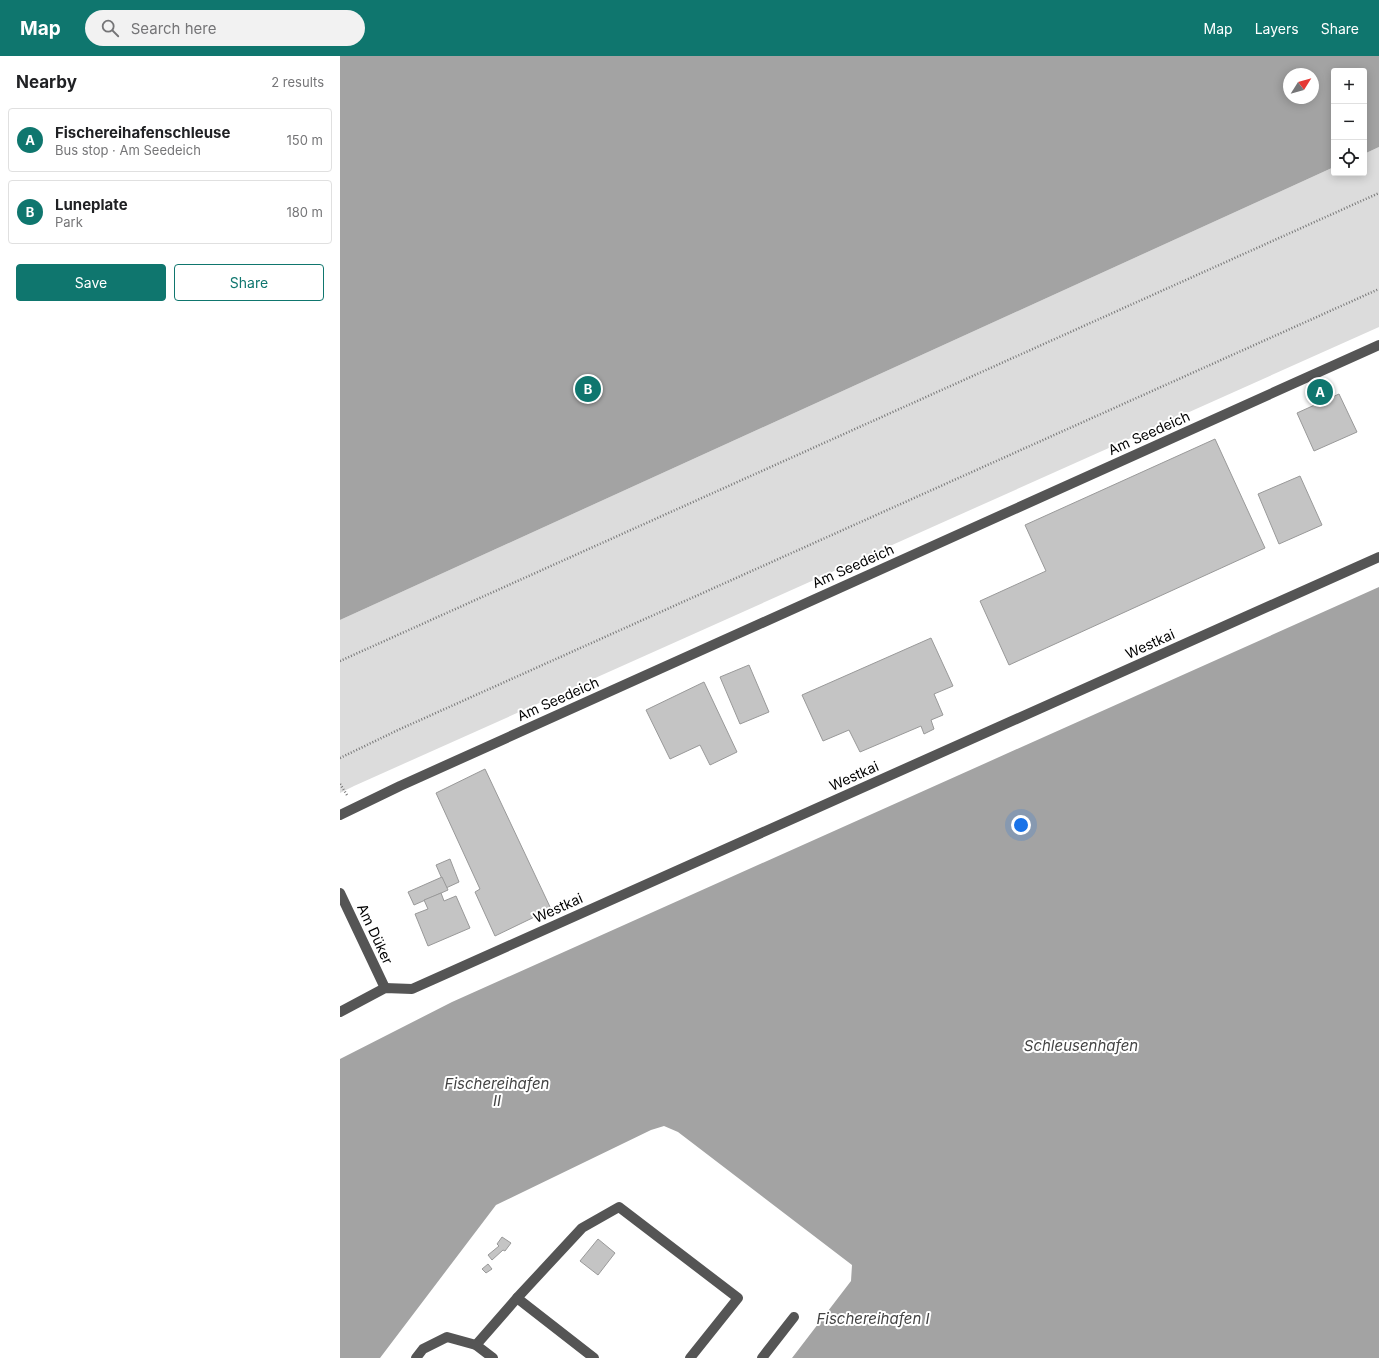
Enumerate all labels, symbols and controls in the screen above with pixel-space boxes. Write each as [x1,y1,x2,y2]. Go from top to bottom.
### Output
search box [85,10,365,46]
text: Map [20,17,61,40]
icon: search [99,17,121,39]
text: Search here [131,19,216,38]
text: Map [1204,20,1233,37]
text: Layers [1255,20,1299,37]
text: Share [1321,20,1359,37]
north arrow [1283,68,1319,104]
map controls [1331,68,1367,176]
button: + [1331,68,1367,104]
text: Nearby [16,72,77,92]
text: 2 results [271,74,324,90]
button: − [1331,104,1367,140]
text: Fischereihafenschleuse [55,123,230,142]
text: A [25,132,35,148]
text: 150 m [287,132,323,148]
button: locate [1331,140,1367,176]
text: Bus stop · Am Seedeich [55,142,201,158]
text: Luneplate [55,195,128,214]
text: B [26,204,34,220]
text: 180 m [286,204,323,220]
text: Park [55,214,83,230]
button: Save [16,264,166,301]
button: Share [174,264,324,301]
pin: B [575,374,601,404]
pin: A [1307,377,1333,407]
street label: Am Seedeich [1105,407,1192,458]
street label: Am Seedeich [809,540,896,591]
street label: Westkai [1123,625,1177,662]
street label: Am Seedeich [514,673,601,724]
street label: Westkai [827,757,881,794]
your location [1011,815,1031,835]
street label: Westkai [531,889,585,926]
street label: Am Düker [354,901,397,967]
water label: Schleusenhafen [1024,1036,1138,1055]
water label: Fischereihafen II [445,1074,550,1110]
water label: Fischereihafen I [816,1309,930,1328]

